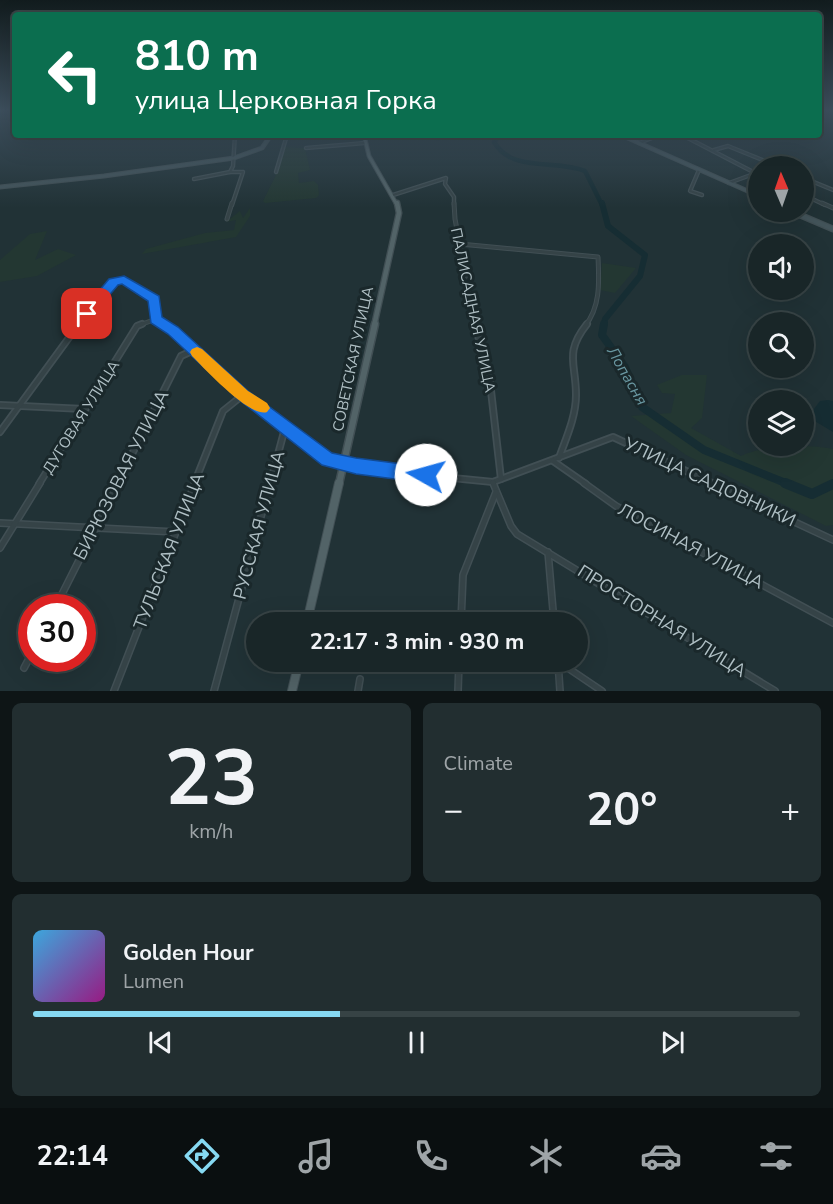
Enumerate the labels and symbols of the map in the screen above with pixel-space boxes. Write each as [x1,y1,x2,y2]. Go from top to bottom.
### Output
north arrow [748,156,814,222]
street label: ПАЛИСАДНАЯ УЛИЦА [446,226,500,394]
street label: СОВЕТСКАЯ УЛИЦА [328,285,378,433]
pin [61,288,112,339]
water label: Лопасня [601,342,653,409]
street label: ДУГОВАЯ УЛИЦА [38,356,124,478]
street label: БИРЮЗОВАЯ УЛИЦА [68,386,174,564]
street label: УЛИЦА САДОВНИКИ [619,431,800,532]
position arrow [394,443,458,507]
street label: РУССКАЯ УЛИЦА [228,448,290,602]
street label: ТУЛЬСКАЯ УЛИЦА [128,469,210,633]
street label: ЛОСИНАЯ УЛИЦА [614,497,768,595]
street label: ПРОСТОРНАЯ УЛИЦА [573,559,751,683]
speed limit sign: 30 [18,594,96,672]

